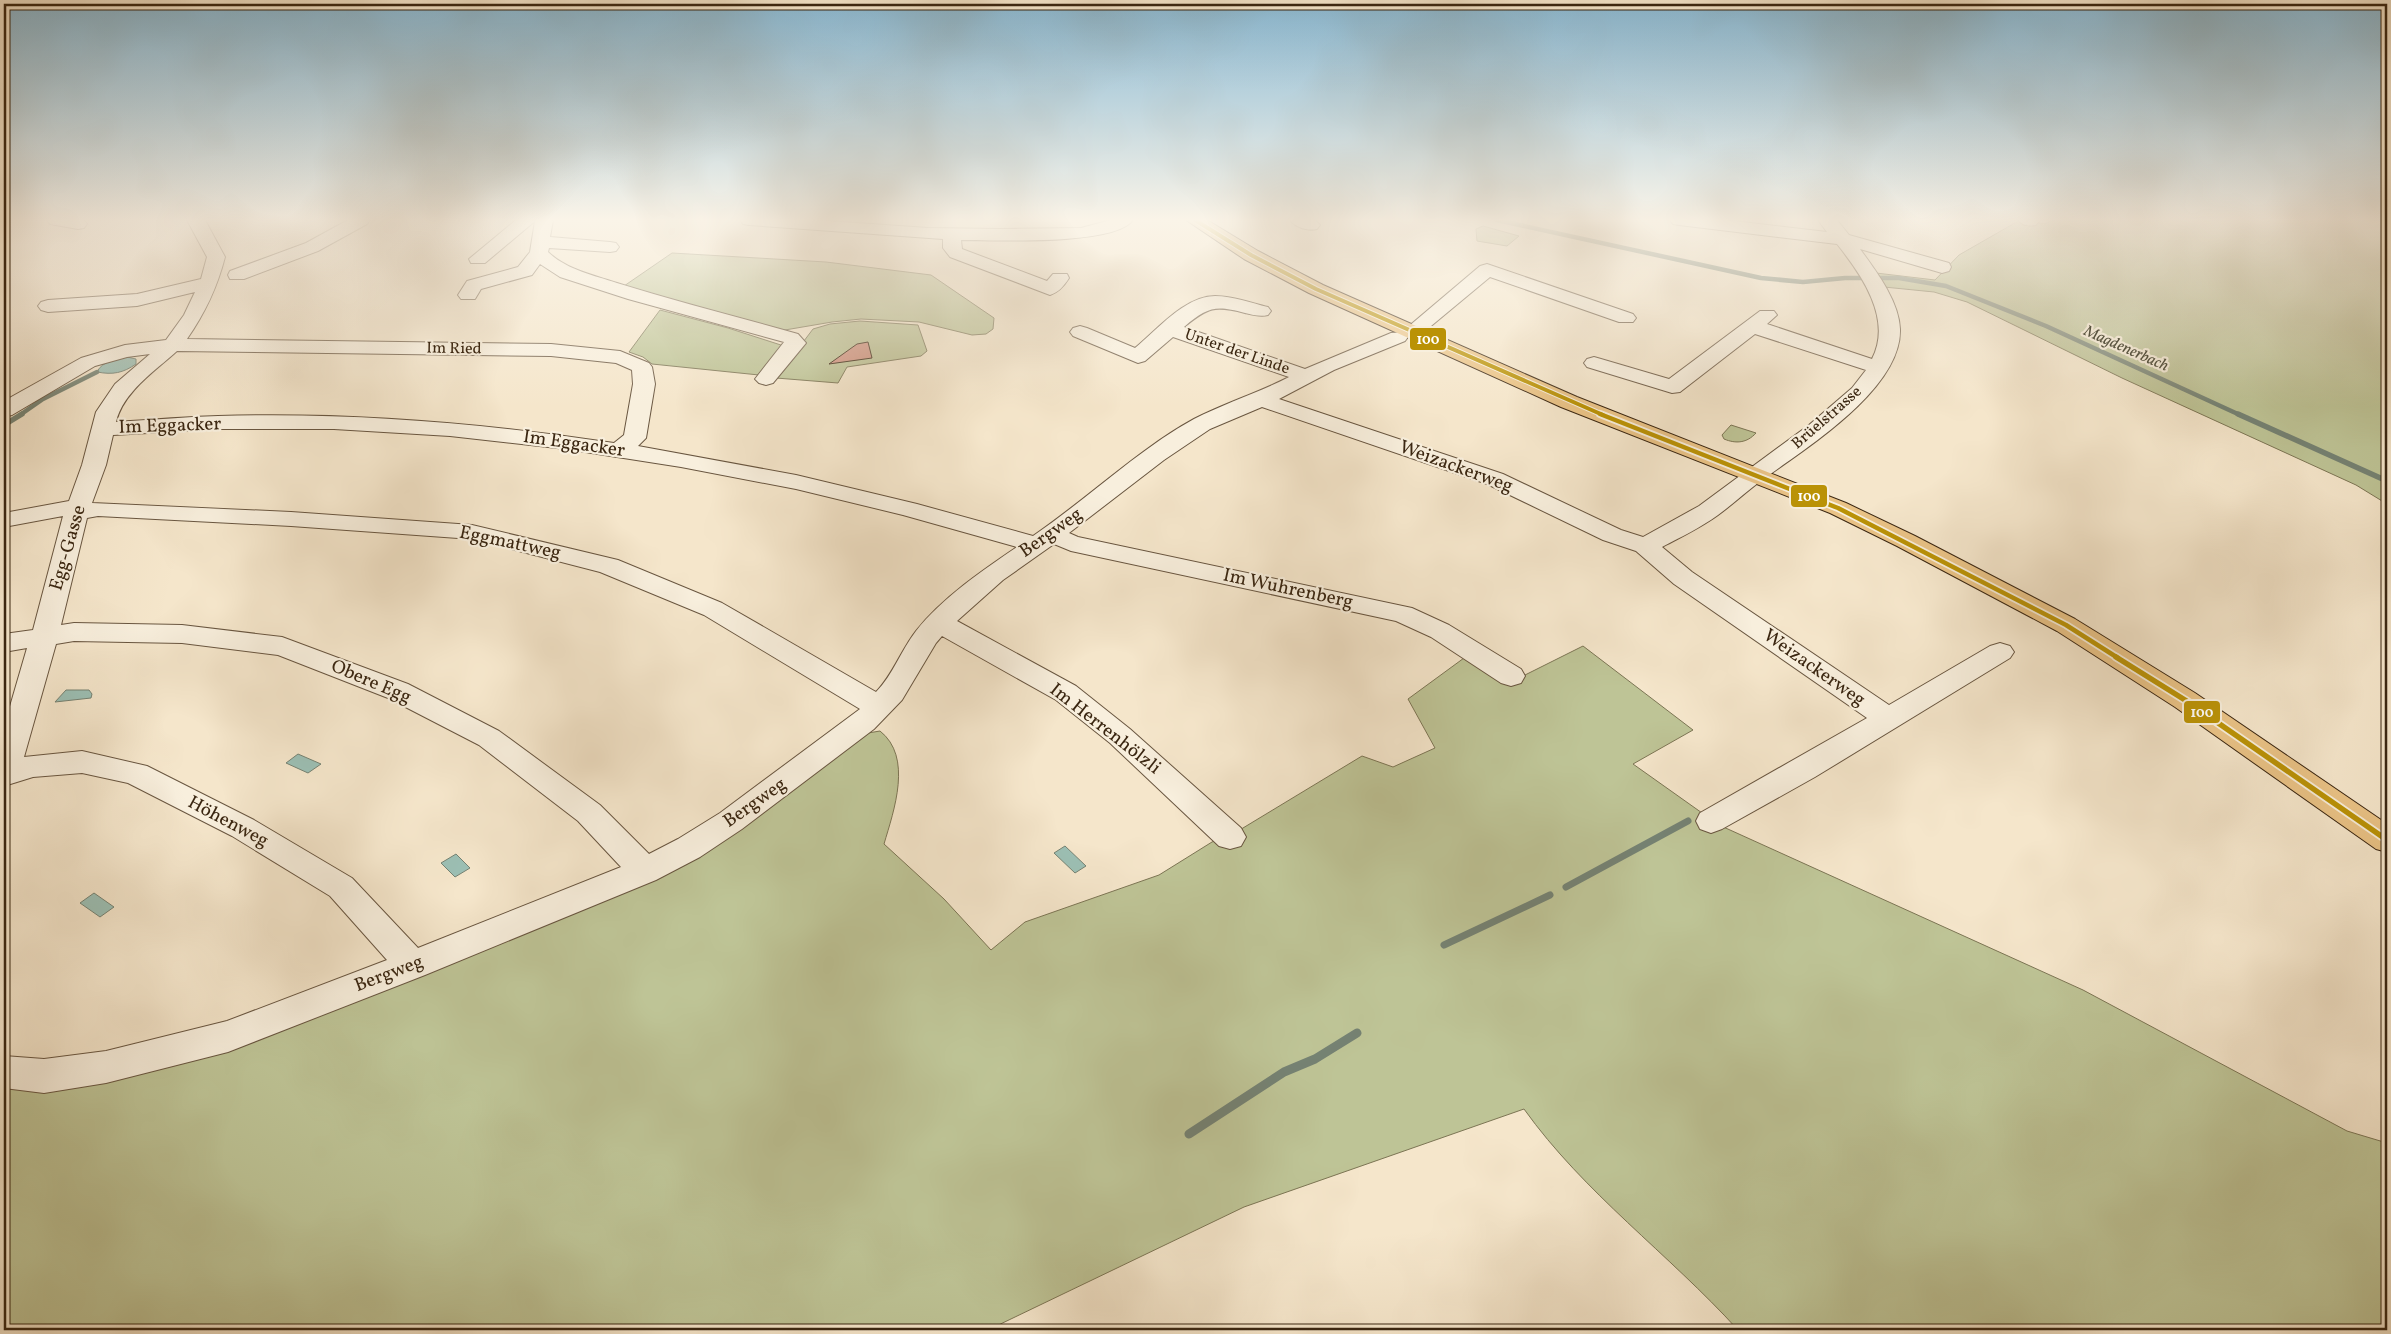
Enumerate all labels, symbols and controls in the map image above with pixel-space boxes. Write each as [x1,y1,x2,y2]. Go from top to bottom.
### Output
water label: Magdenerbach [2079,320,2172,377]
street label: Unter der Linde [1182,324,1292,380]
line badge: 100 [1409,327,1447,351]
text: 100 [1416,331,1440,350]
street label: Im Ried [426,338,482,360]
street label: Brüelstrasse [1787,381,1867,455]
street label: Im Eggacker [118,411,222,441]
street label: Im Eggacker [521,424,627,464]
street label: Weizackerweg [1395,434,1517,500]
line badge: 100 [1790,484,1828,508]
text: 100 [1797,488,1821,507]
street label: Egg-Gasse [43,502,93,594]
street label: Bergweg [1014,502,1088,564]
street label: Eggmattweg [457,520,563,566]
street label: Im Wuhrenberg [1220,563,1356,615]
street label: Weizackerweg [1758,623,1870,713]
street label: Obere Egg [327,653,415,711]
street label: Im Herrenhölzli [1044,677,1166,781]
line badge: 100 [2183,700,2221,724]
text: 100 [2190,704,2214,723]
street label: Bergweg [718,772,792,834]
street label: Höhenweg [183,790,273,854]
street label: Bergweg [351,949,427,999]

